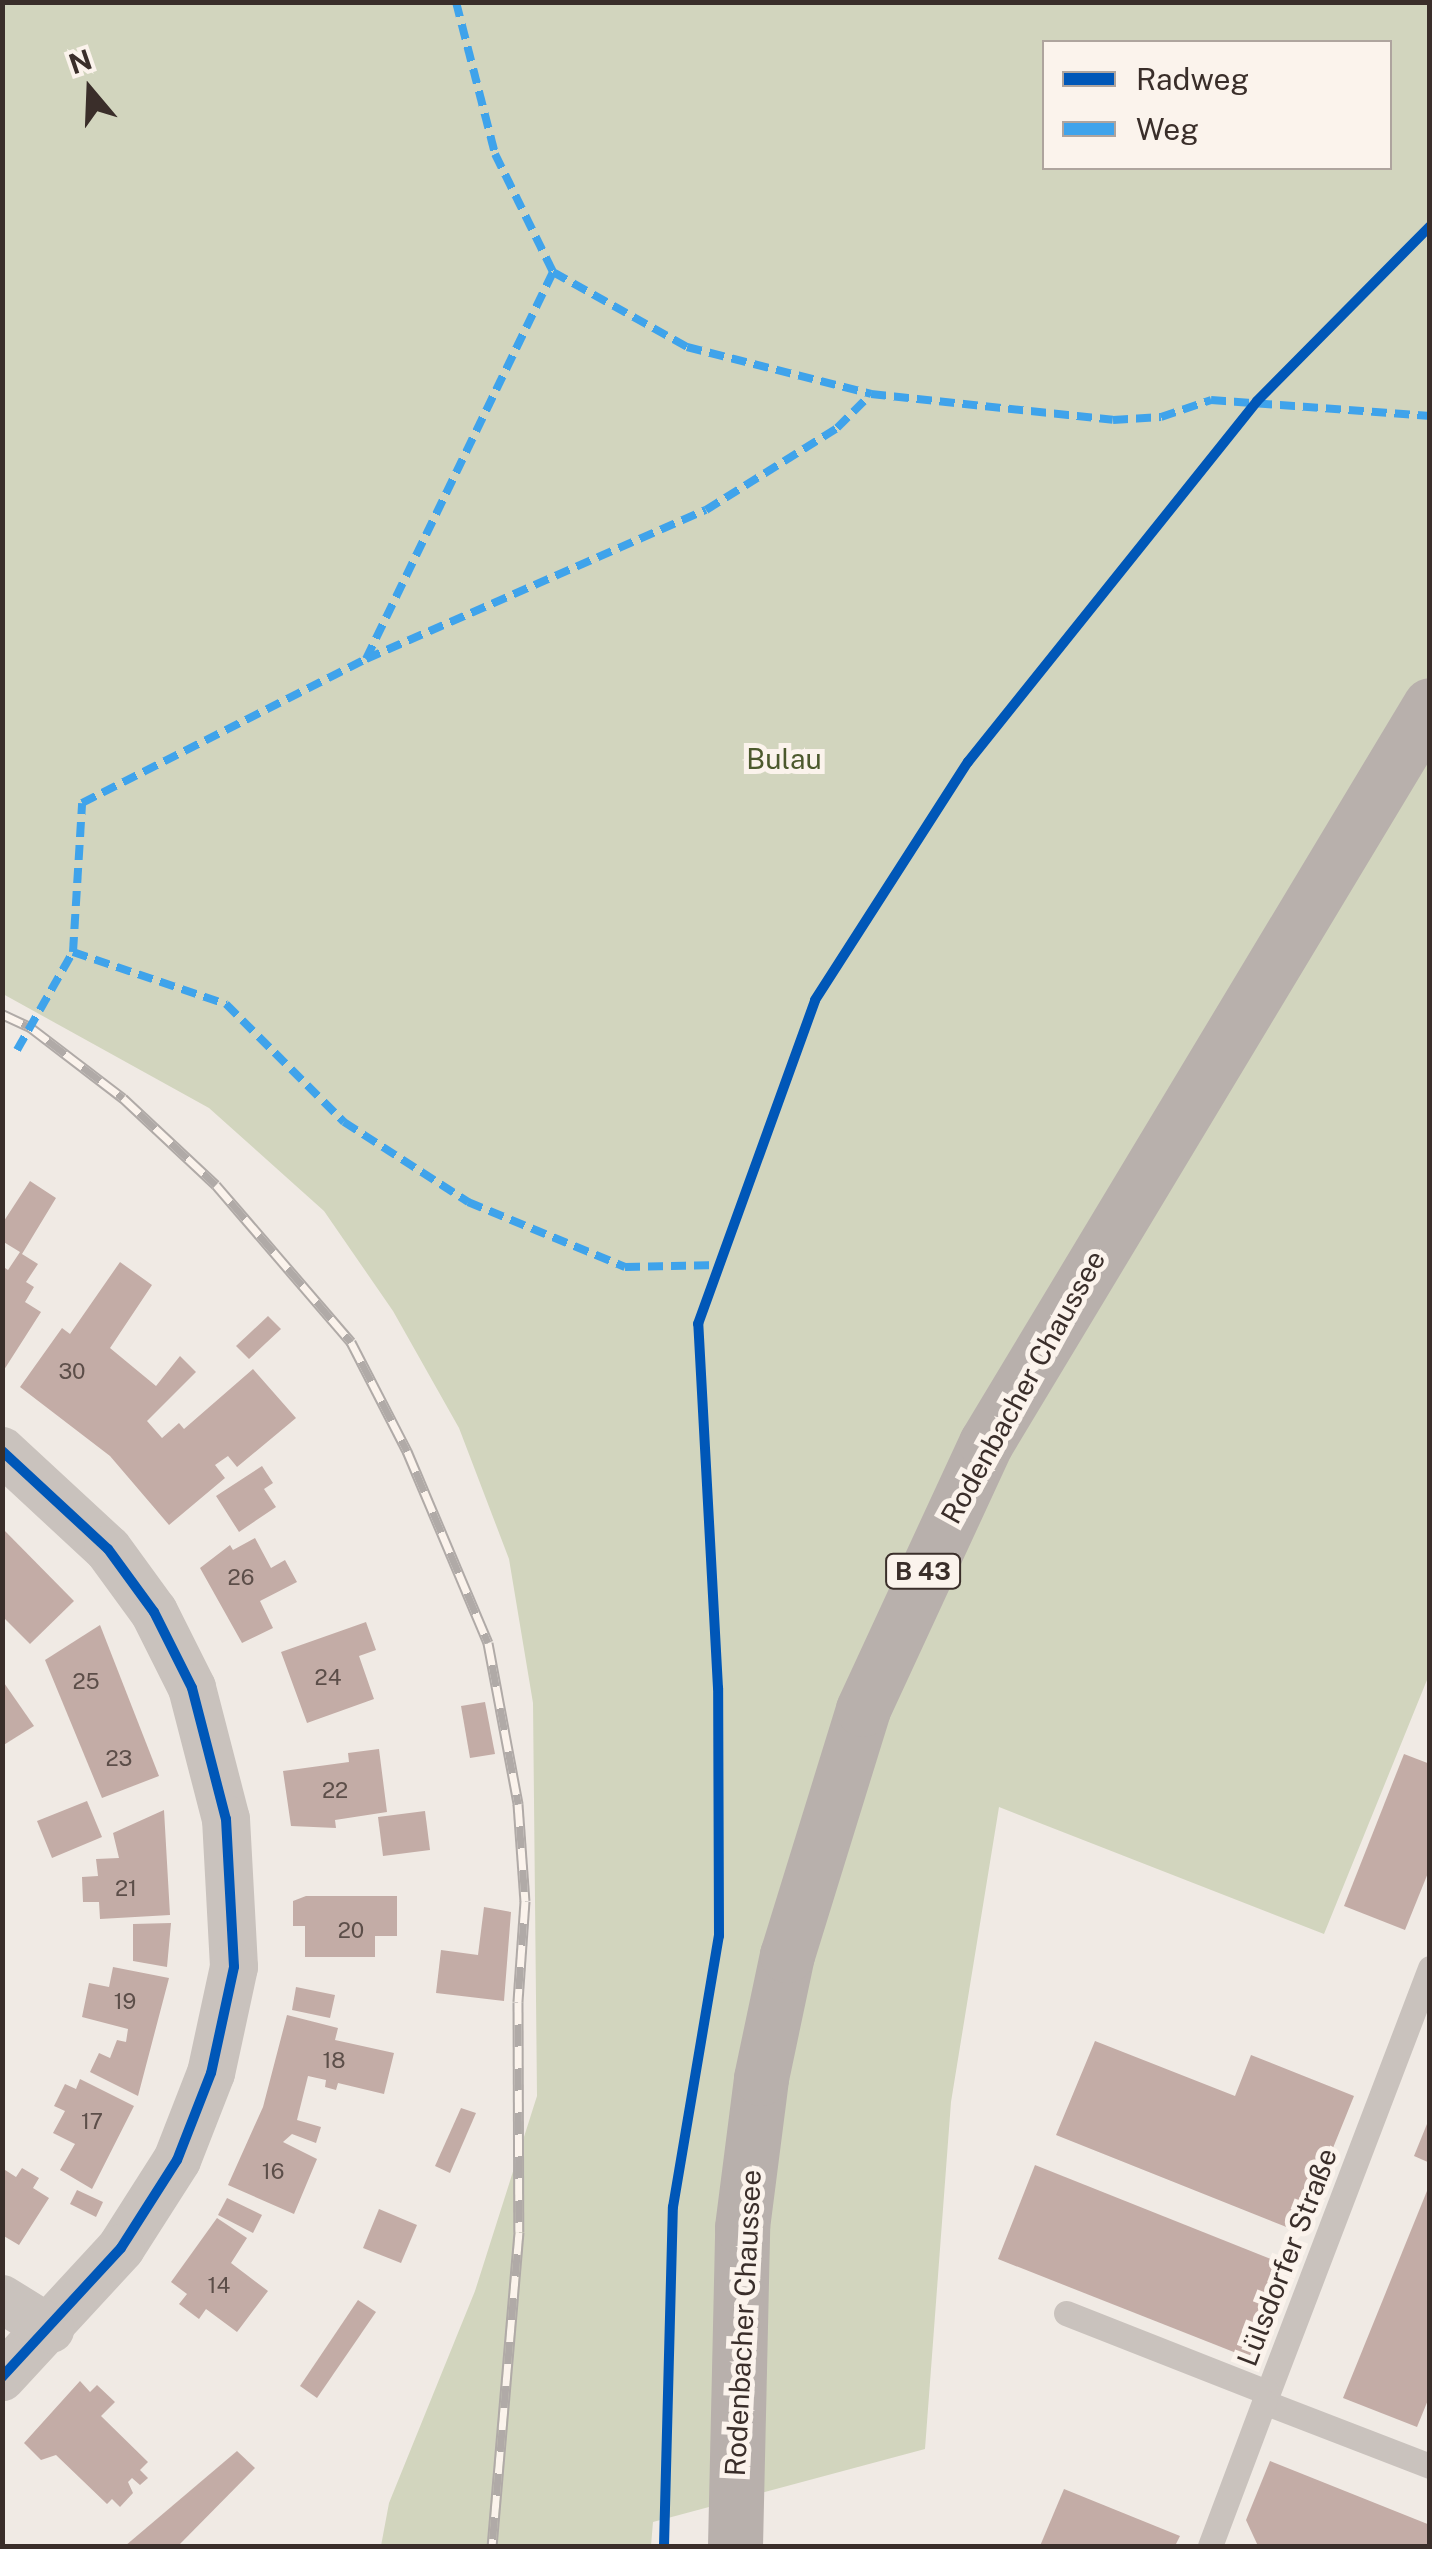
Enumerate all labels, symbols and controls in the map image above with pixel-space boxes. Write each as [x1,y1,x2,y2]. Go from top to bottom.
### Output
north arrow [40,40,140,140]
legend [1042,40,1392,170]
text: N [64,42,96,80]
text: Radweg [1136,61,1249,97]
text: Weg [1136,111,1199,147]
park label: Bulau [746,742,822,776]
street label: Rodenbacher Chaussee [934,1245,1112,1529]
house number: 30 [58,1359,86,1385]
road number: B 43 [883,1551,963,1591]
house number: 26 [228,1565,254,1591]
house number: 24 [315,1665,341,1691]
house number: 25 [72,1669,100,1695]
house number: 23 [106,1746,132,1772]
house number: 22 [322,1778,348,1804]
house number: 21 [115,1876,137,1902]
house number: 20 [338,1918,364,1944]
house number: 19 [114,1989,136,2015]
house number: 18 [322,2048,346,2074]
house number: 17 [81,2109,103,2135]
street label: Lülsdorfer Straße [1230,2143,1344,2371]
house number: 16 [262,2159,284,2185]
street label: Rodenbacher Chaussee [718,2169,768,2477]
house number: 14 [208,2273,230,2299]

